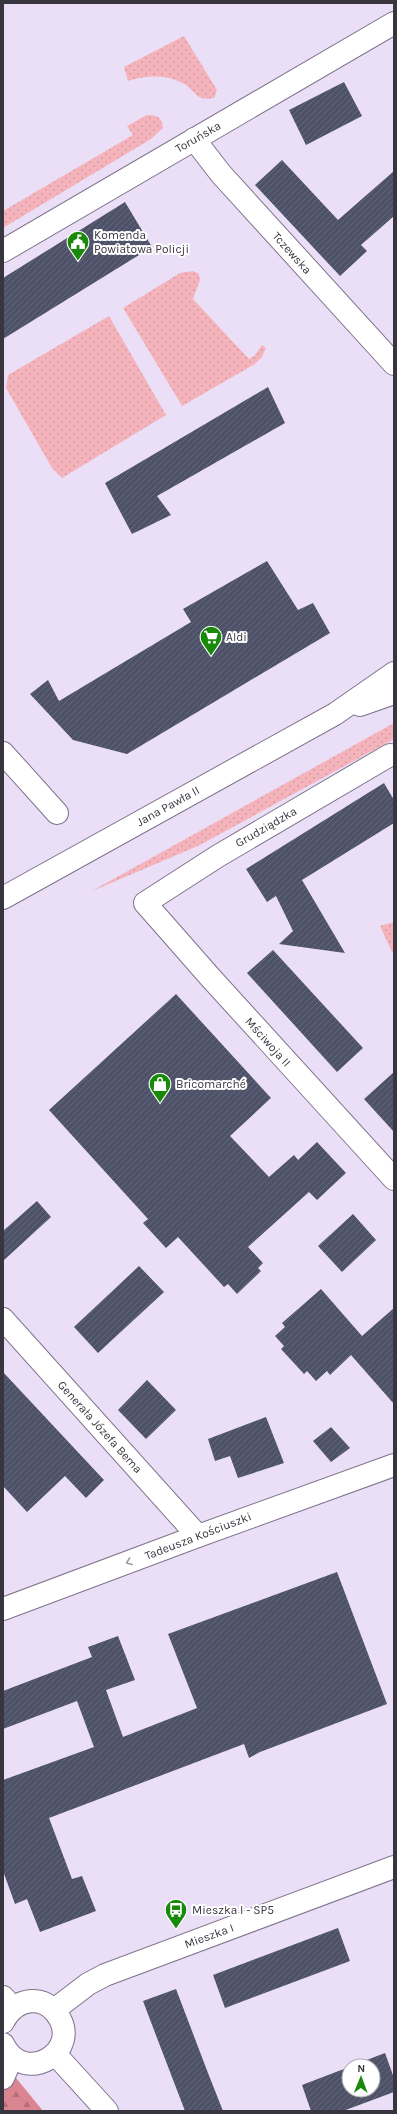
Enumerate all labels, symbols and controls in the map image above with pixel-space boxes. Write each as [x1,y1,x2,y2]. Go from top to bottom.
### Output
street label: Toruńska [173,118,223,156]
place label: Komenda Powiatowa Policji [94,228,189,256]
public building icon: Komenda Powiatowa Policji [65,229,91,262]
street label: Tczewska [270,229,314,277]
supermarket icon: Aldi [198,624,224,657]
place label: Aldi [226,630,247,644]
street label: Jana Pawła II [134,783,202,829]
street label: Grudziądzka [233,804,299,850]
street label: Mściwoja II [242,1014,294,1070]
shop icon: Bricomarché [147,1071,173,1104]
place label: Bricomarché [176,1077,246,1091]
street label: Generała Józefa Bema [55,1378,145,1476]
street label: Tadeusza Kościuszki [143,1509,253,1563]
one-way arrow [126,1558,133,1566]
bus stop icon: Mieszka I - SP5 [163,1897,189,1930]
place label: Mieszka I - SP5 [192,1903,274,1917]
street label: Mieszka I [182,1921,236,1951]
north arrow [341,2058,381,2098]
text: N [357,2062,365,2075]

